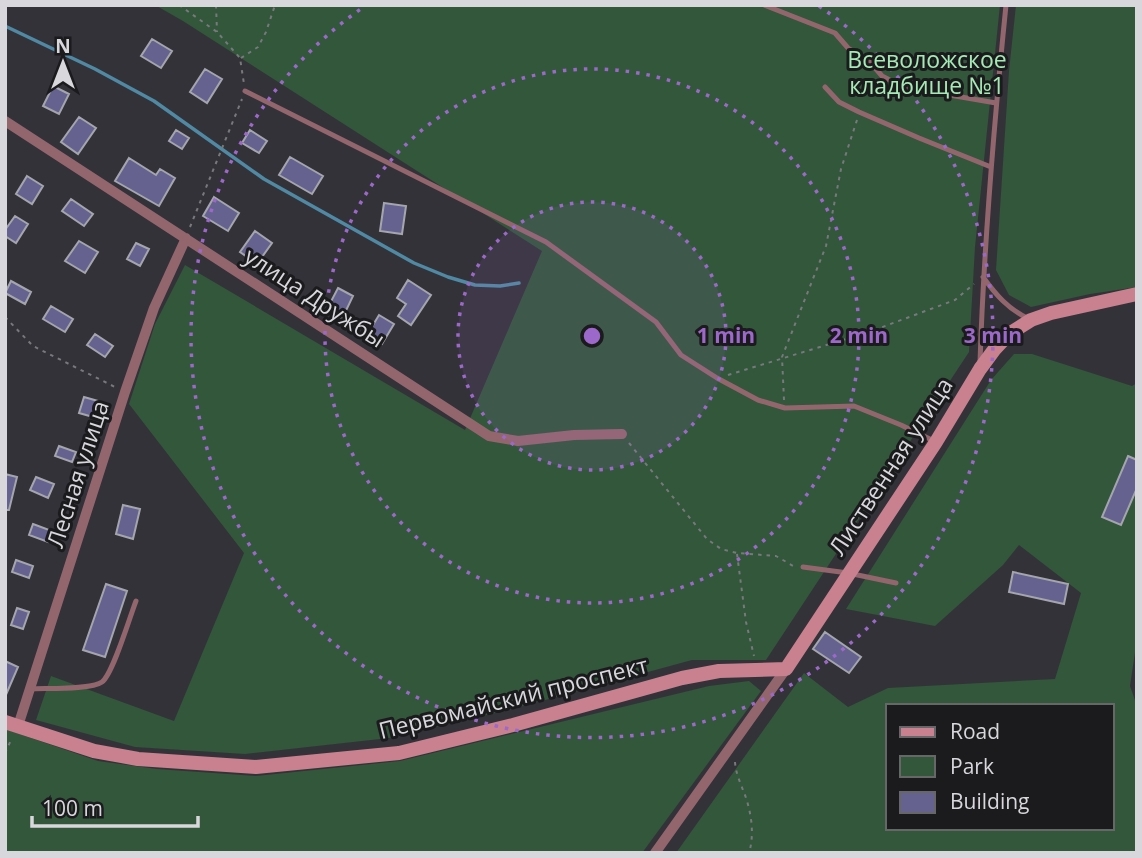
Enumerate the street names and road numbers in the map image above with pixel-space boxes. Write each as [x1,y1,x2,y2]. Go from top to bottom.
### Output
street label: улица Дружбы [238,239,392,355]
street label: Лиственная улица [821,371,959,561]
street label: Лесная улица [38,396,116,552]
street label: Первомайский проспект [375,648,651,746]

